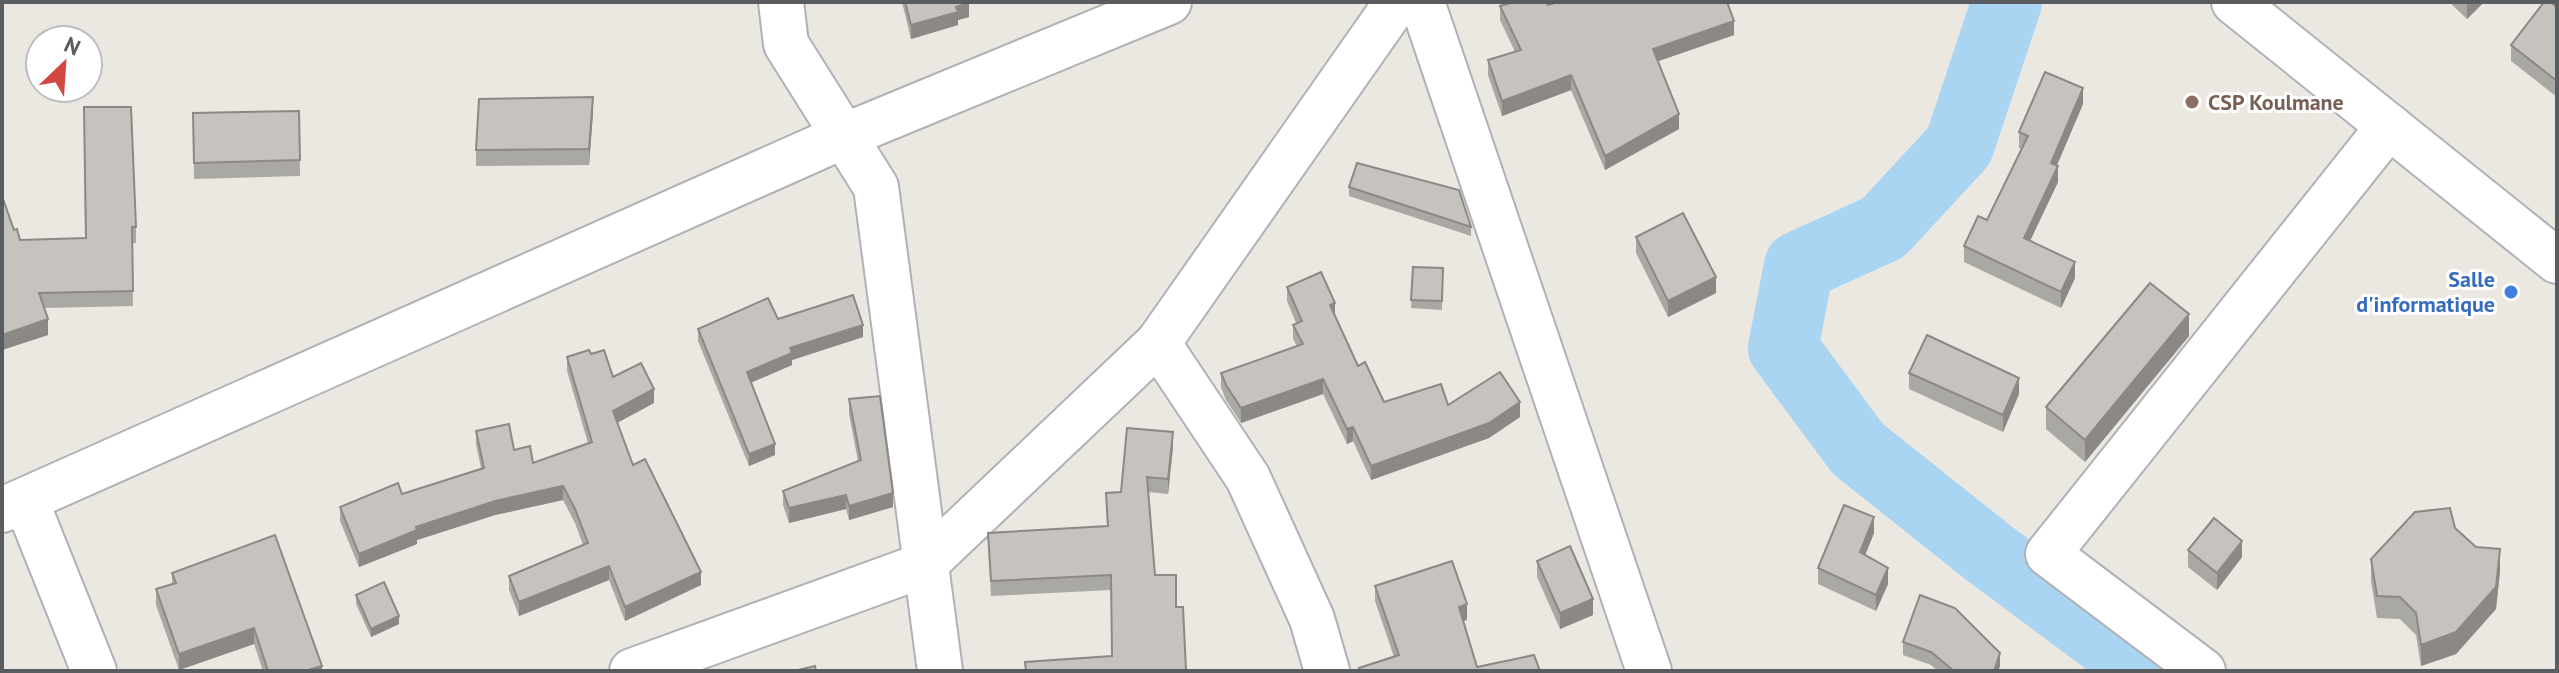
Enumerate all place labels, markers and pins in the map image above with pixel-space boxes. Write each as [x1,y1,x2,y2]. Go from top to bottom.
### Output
place label: CSP Koulmane [2208,88,2344,116]
marker: CSP Koulmane [2183,93,2201,111]
place label: Salle d'informatique [2356,265,2495,318]
marker: Salle d'informatique [2502,283,2520,301]

